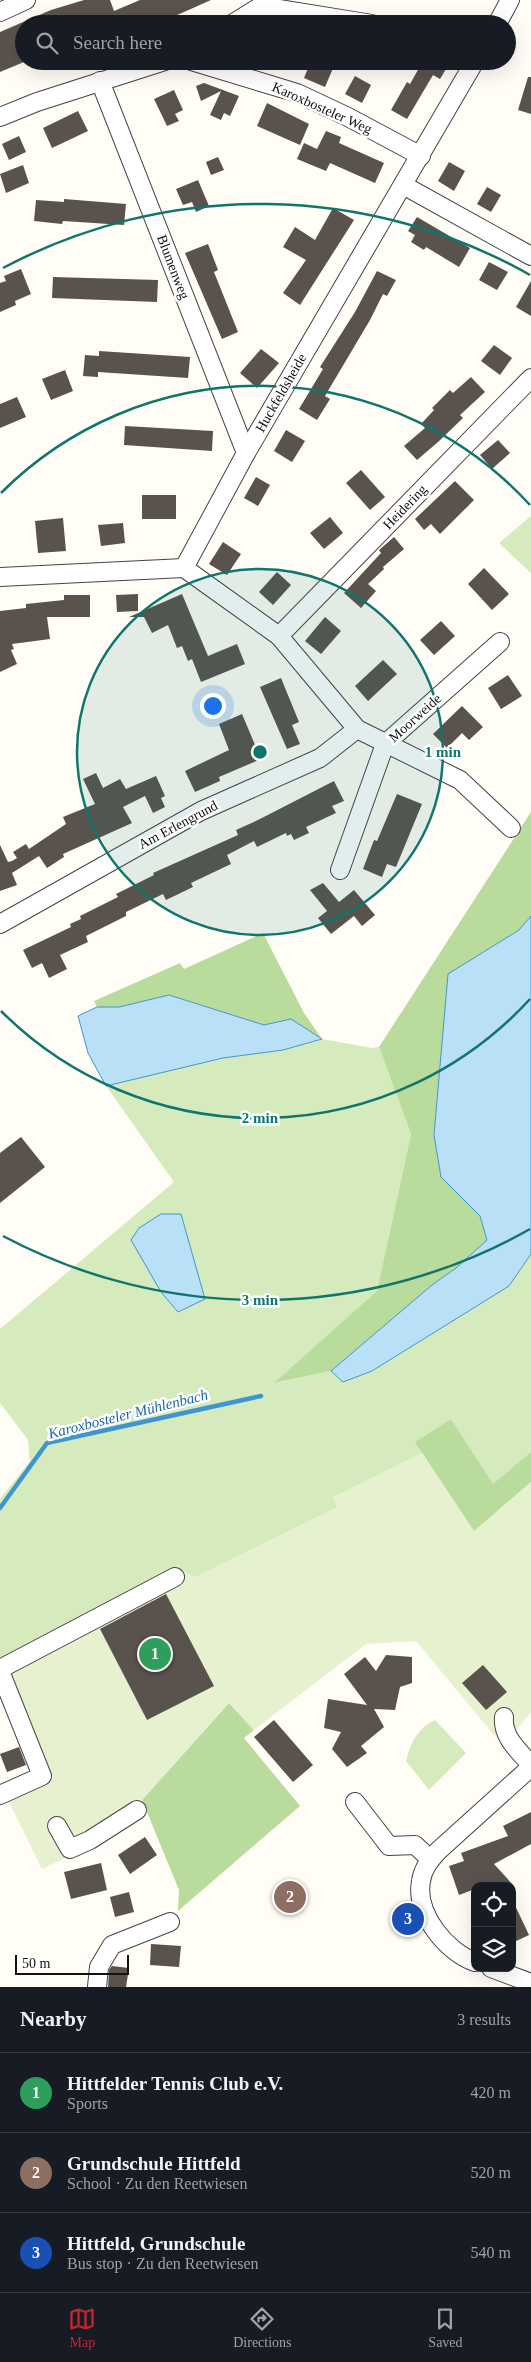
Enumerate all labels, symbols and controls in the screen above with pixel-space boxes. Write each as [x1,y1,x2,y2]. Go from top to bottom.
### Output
search box [15,15,516,70]
icon: search [33,29,61,57]
text: Search here [73,32,162,53]
street label: Karoxbosteler Weg [270,79,374,137]
street label: Blumenweg [154,233,192,301]
street label: Huckfeldsheide [253,351,309,435]
street label: Heidering [380,482,430,532]
street label: Moorweide [386,691,444,745]
your location [200,693,226,719]
centre of rings [251,743,269,761]
text: 1 min [425,744,462,760]
street label: Am Erlengrund [136,798,220,852]
text: 2 min [242,1110,279,1126]
text: 3 min [242,1292,279,1308]
water label: Karoxbosteler Mühlenbach [46,1386,209,1442]
pin: 1 [139,1635,171,1673]
pin: 2 [274,1878,306,1916]
map controls [471,1882,516,1972]
button: locate [471,1882,516,1927]
pin: 3 [392,1900,424,1938]
button: layers [471,1927,516,1972]
scale bar [15,1952,129,1975]
text: 50 m [22,1956,50,1971]
text: Nearby [20,2007,87,2031]
text: 3 results [457,2011,511,2028]
text: Hittfelder Tennis Club e.V. [67,2073,283,2094]
text: 1 [32,2084,40,2101]
text: 420 m [471,2084,511,2101]
text: Sports [67,2095,108,2112]
text: Grundschule Hittfeld [67,2153,241,2174]
text: 2 [32,2164,40,2181]
text: 520 m [471,2164,511,2181]
text: School · Zu den Reetwiesen [67,2175,247,2192]
text: Hittfeld, Grundschule [67,2233,245,2254]
text: 3 [32,2244,40,2261]
text: 540 m [471,2244,511,2261]
text: Bus stop · Zu den Reetwiesen [67,2255,259,2272]
tab: Map [68,2305,96,2351]
tab: Directions [233,2305,292,2351]
tab: Saved [428,2305,463,2351]

